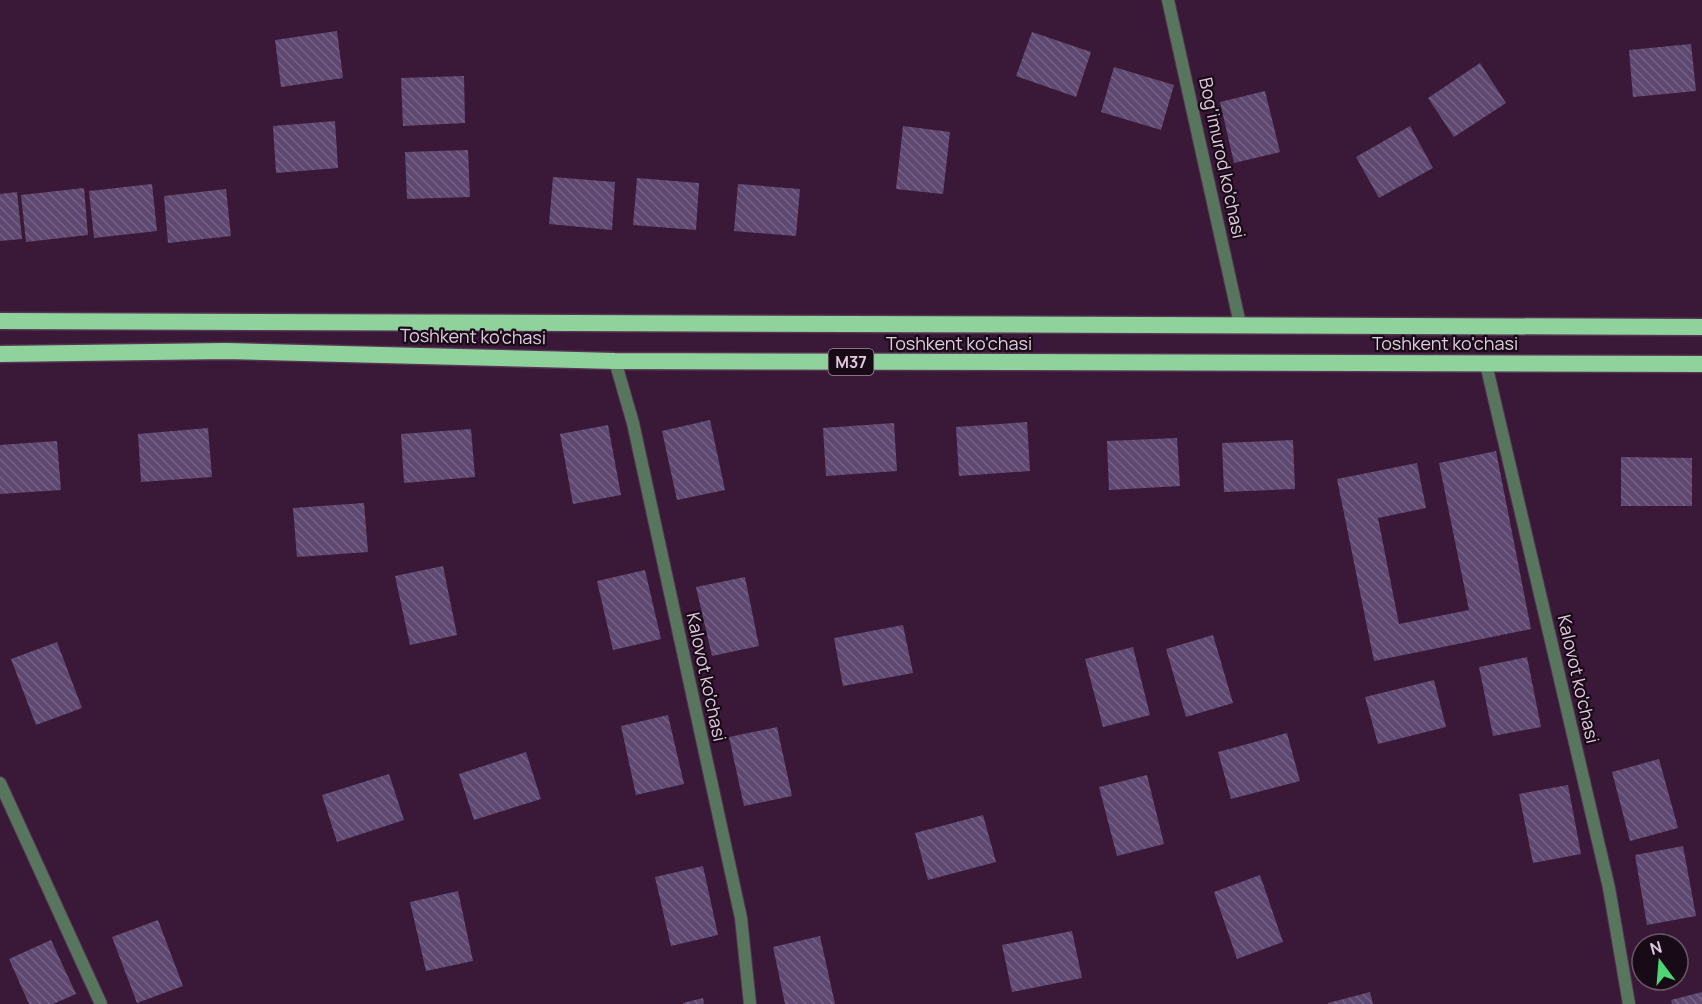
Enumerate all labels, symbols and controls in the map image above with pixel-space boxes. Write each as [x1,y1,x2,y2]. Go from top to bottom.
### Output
street label: Bog'imurod ko'chasi [1194,75,1252,240]
street label: Toshkent ko'chasi [400,323,546,349]
street label: Toshkent ko'chasi [886,331,1032,355]
street label: Toshkent ko'chasi [1372,331,1518,355]
road number: M37 [828,349,874,375]
street label: Kalovot ko'chasi [682,610,732,743]
street label: Kalovot ko'chasi [1553,612,1605,745]
north arrow [1630,932,1690,992]
text: N [1647,935,1664,960]

